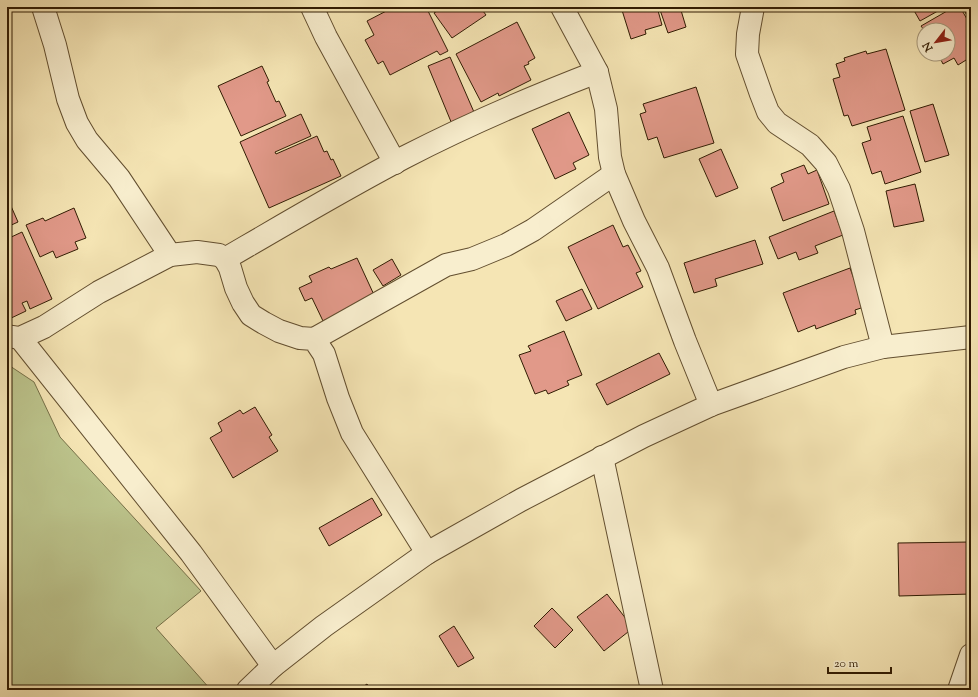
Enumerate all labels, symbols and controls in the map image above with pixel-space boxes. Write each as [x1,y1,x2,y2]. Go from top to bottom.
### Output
north arrow [916,22,956,62]
text: N [919,39,938,55]
scale bar [828,649,891,675]
text: 20 m [834,655,859,673]

